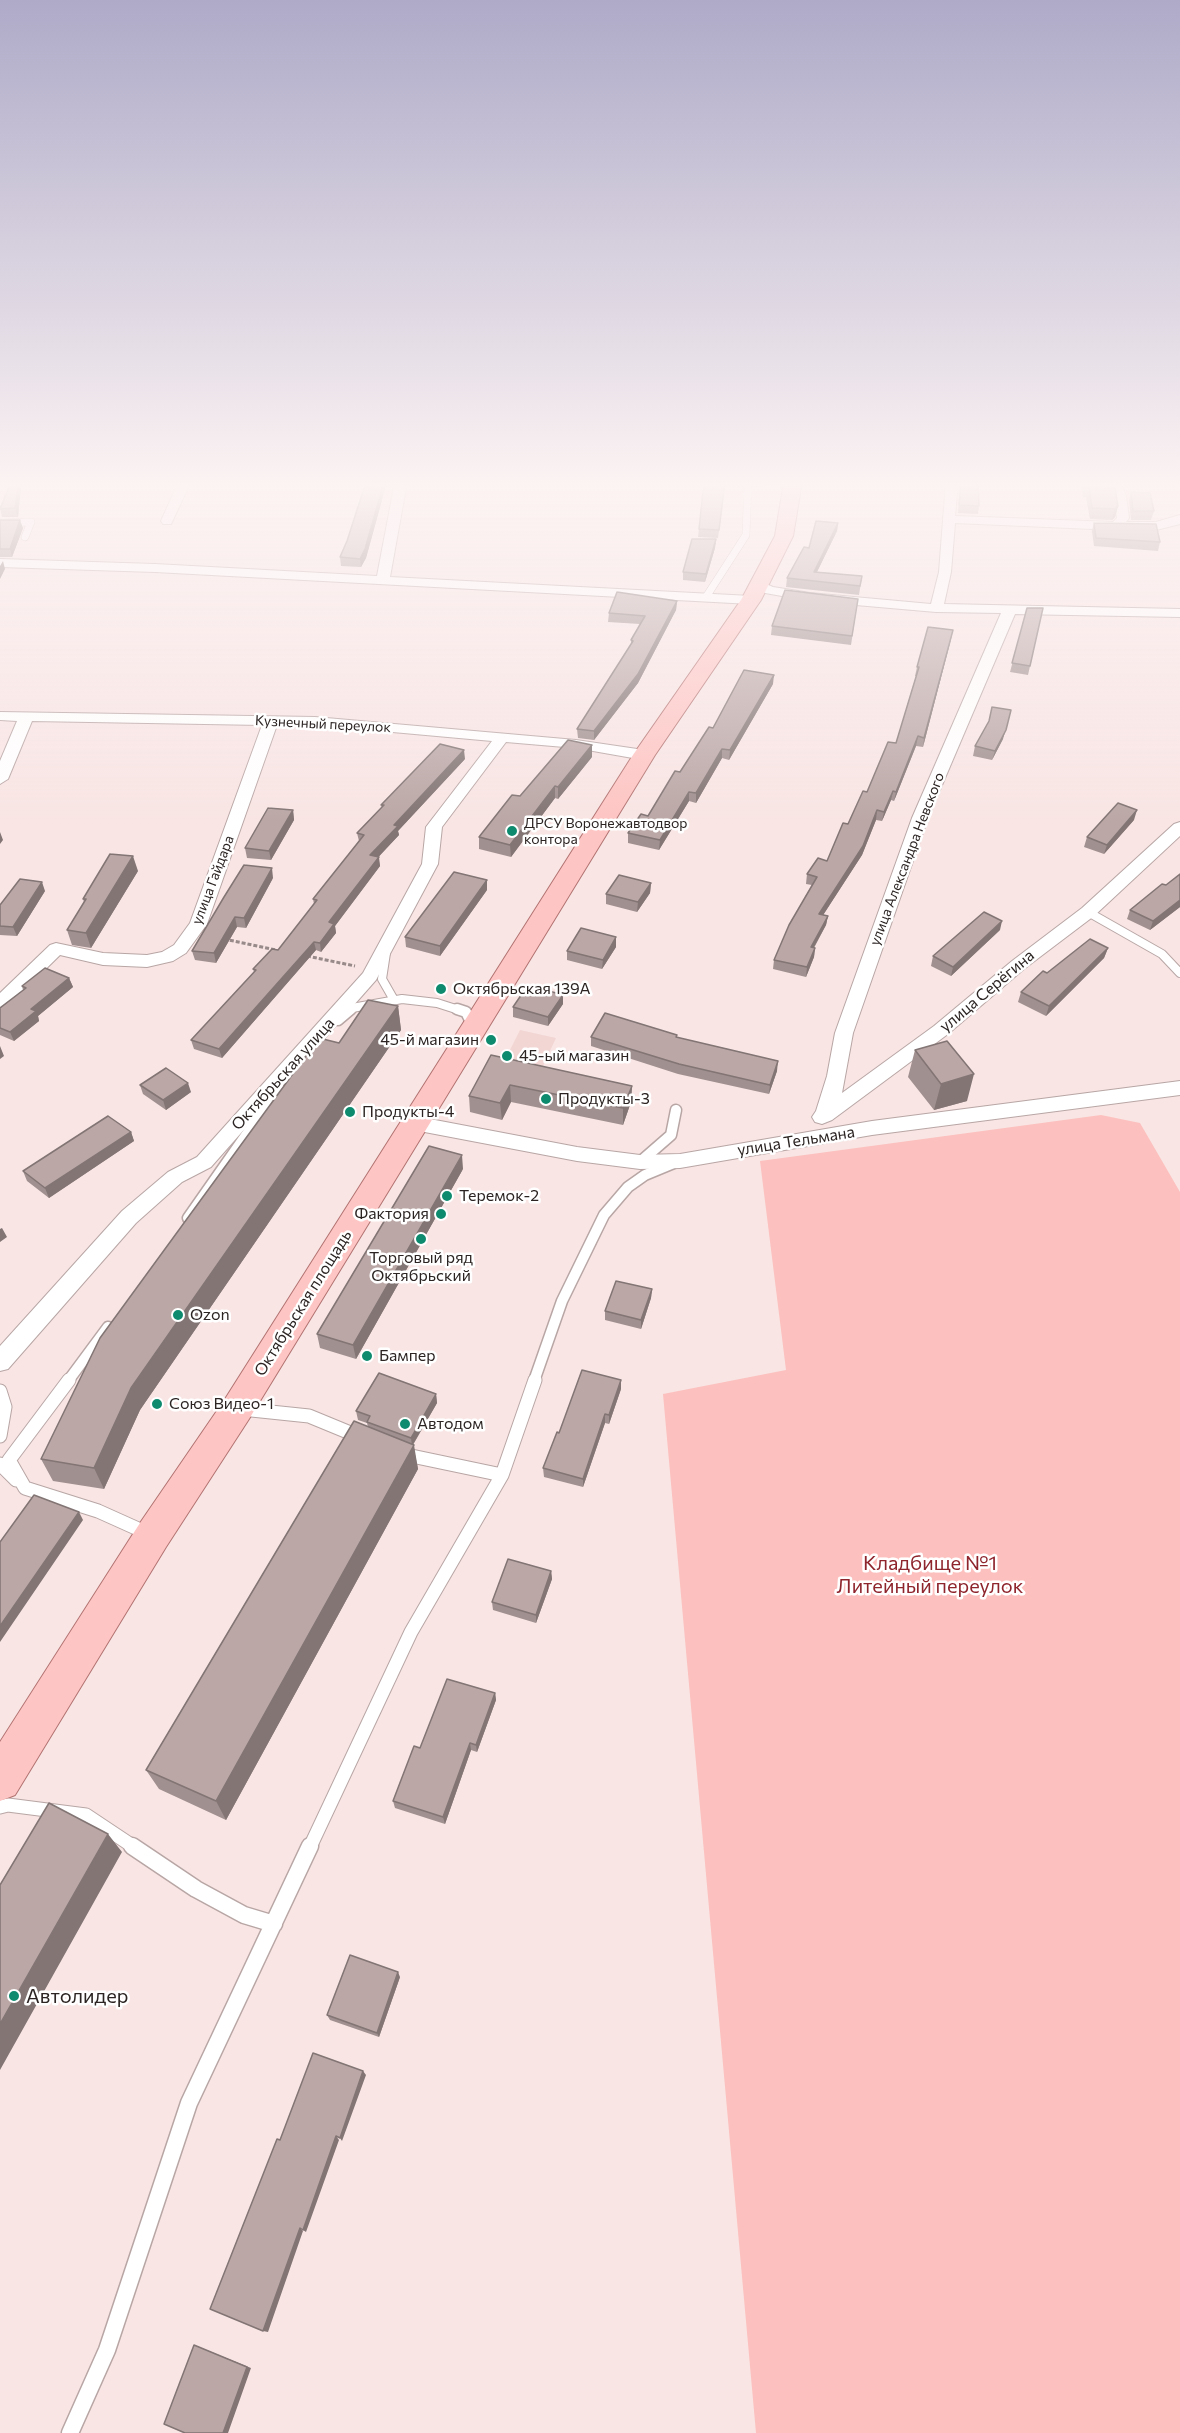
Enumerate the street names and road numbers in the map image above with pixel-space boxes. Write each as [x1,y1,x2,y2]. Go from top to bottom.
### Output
street label: Кузнечный переулок [255,712,391,736]
street label: улица Александра Невского [866,770,948,948]
street label: улица Гайдара [188,833,238,927]
street label: улица Серёгина [936,946,1038,1036]
street label: Октябрьская улица [227,1014,339,1134]
street label: улица Тельмана [736,1122,856,1160]
street label: Октябрьская площадь [250,1227,356,1379]

